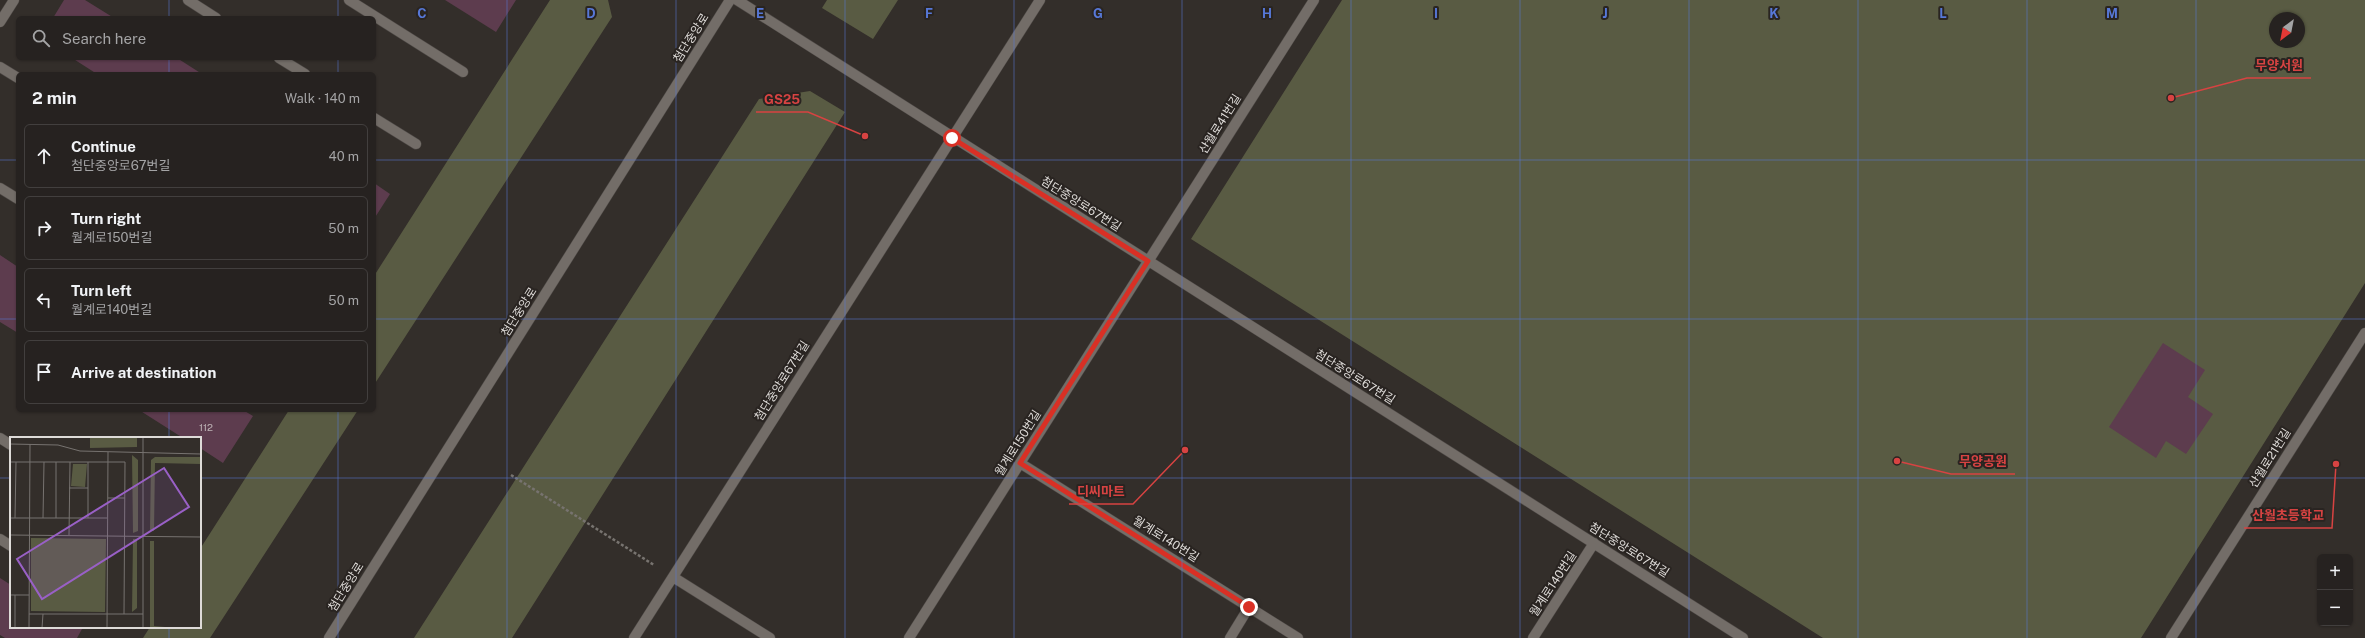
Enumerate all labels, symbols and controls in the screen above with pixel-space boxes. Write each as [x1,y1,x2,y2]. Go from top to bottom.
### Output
text: C [417,6,427,21]
text: D [586,6,596,21]
text: E [756,6,764,21]
text: F [925,6,933,21]
text: G [1093,6,1103,21]
text: H [1262,6,1272,21]
text: I [1434,6,1438,21]
text: J [1602,6,1608,21]
text: K [1769,6,1779,21]
text: L [1939,6,1947,21]
text: M [2106,6,2118,21]
street label: 첨단중앙로 [670,11,712,65]
north arrow [2269,12,2305,48]
search box [16,16,376,60]
icon: search [30,27,52,49]
text: Search here [62,30,146,47]
callout: 무양서원 [2247,53,2311,78]
text: 무양서원 [2255,58,2303,73]
callout: GS25 [756,87,808,112]
text: 2 min [32,88,77,108]
text: Walk · 140 m [285,91,360,106]
text: GS25 [764,92,800,107]
street label: 산월로41번길 [1196,92,1244,156]
route start [943,129,961,147]
text: Continue [71,138,136,155]
icon: ahead [33,145,55,167]
text: 40 m [328,149,359,164]
text: 첨단중앙로67번길 [71,158,170,173]
street label: 첨단중앙로67번길 [1038,174,1124,234]
text: Turn right [71,210,141,227]
icon: right [33,217,55,239]
text: 50 m [328,221,359,236]
text: 월계로150번길 [71,230,152,245]
text: Turn left [71,282,132,299]
street label: 첨단중앙로 [498,285,540,339]
icon: left [33,289,55,311]
text: 50 m [328,293,359,308]
text: 월계로140번길 [71,302,152,317]
street label: 첨단중앙로67번길 [752,338,812,424]
street label: 첨단중앙로67번길 [1312,347,1398,407]
icon: arrive [33,361,55,383]
text: Arrive at destination [71,364,216,381]
street label: 월계로150번길 [992,407,1044,479]
house number: 112 [199,421,213,433]
street label: 산월로21번길 [2246,426,2294,490]
inset map [10,437,201,628]
callout: 무양공원 [1951,449,2015,474]
text: 무양공원 [1959,454,2007,469]
callout: 디씨마트 [1069,479,1133,504]
text: 디씨마트 [1077,484,1125,499]
callout: 산월초등학교 [2244,503,2332,528]
text: 산월초등학교 [2252,508,2324,523]
street label: 월계로140번길 [1130,513,1202,565]
street label: 첨단중앙로67번길 [1586,520,1672,580]
street label: 월계로140번길 [1527,549,1579,619]
map controls [2317,554,2353,626]
button: + [2317,554,2353,590]
street label: 첨단중앙로 [325,560,367,614]
button: − [2317,590,2353,626]
route end [1240,598,1258,616]

